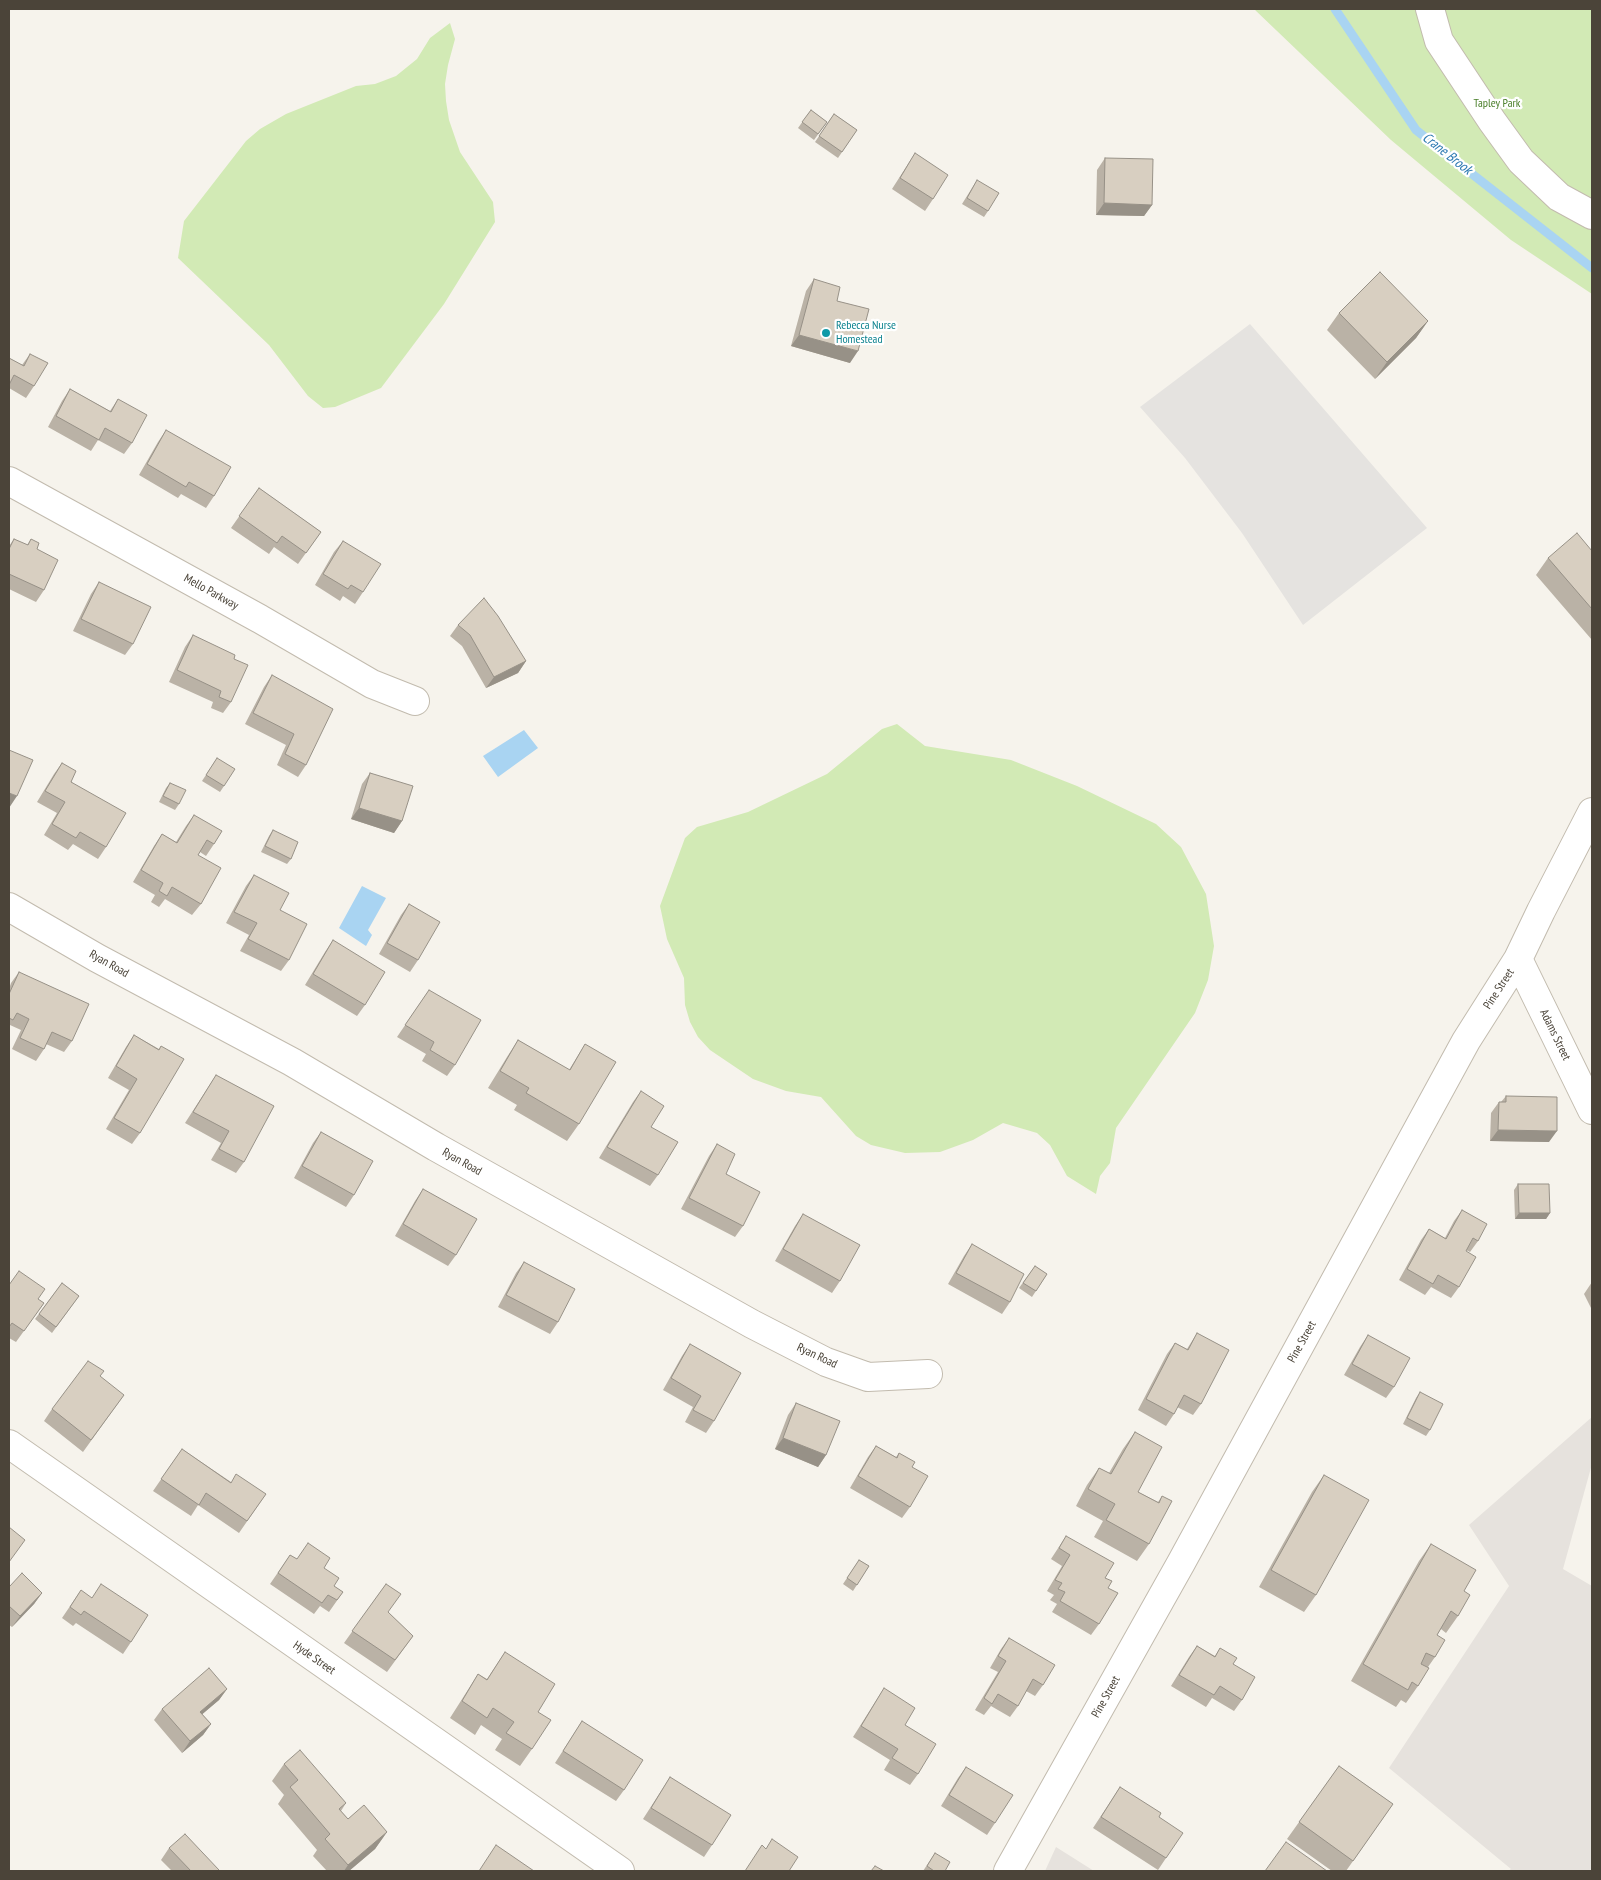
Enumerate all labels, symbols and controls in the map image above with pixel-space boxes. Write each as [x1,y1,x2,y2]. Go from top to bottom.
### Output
park label: Tapley Park [1474,97,1520,111]
water label: Crane Brook [1419,129,1475,179]
place label: Rebecca Nurse Homestead [836,319,896,347]
marker: Rebecca Nurse Homestead [820,327,832,339]
street label: Mello Parkway [181,571,241,613]
street label: Ryan Road [87,947,131,981]
street label: Pine Street [1481,966,1517,1012]
street label: Adams Street [1536,1007,1574,1063]
street label: Ryan Road [440,1145,484,1179]
street label: Pine Street [1285,1319,1319,1365]
street label: Ryan Road [794,1340,840,1372]
street label: Hyde Street [290,1638,338,1678]
street label: Pine Street [1089,1674,1123,1720]

